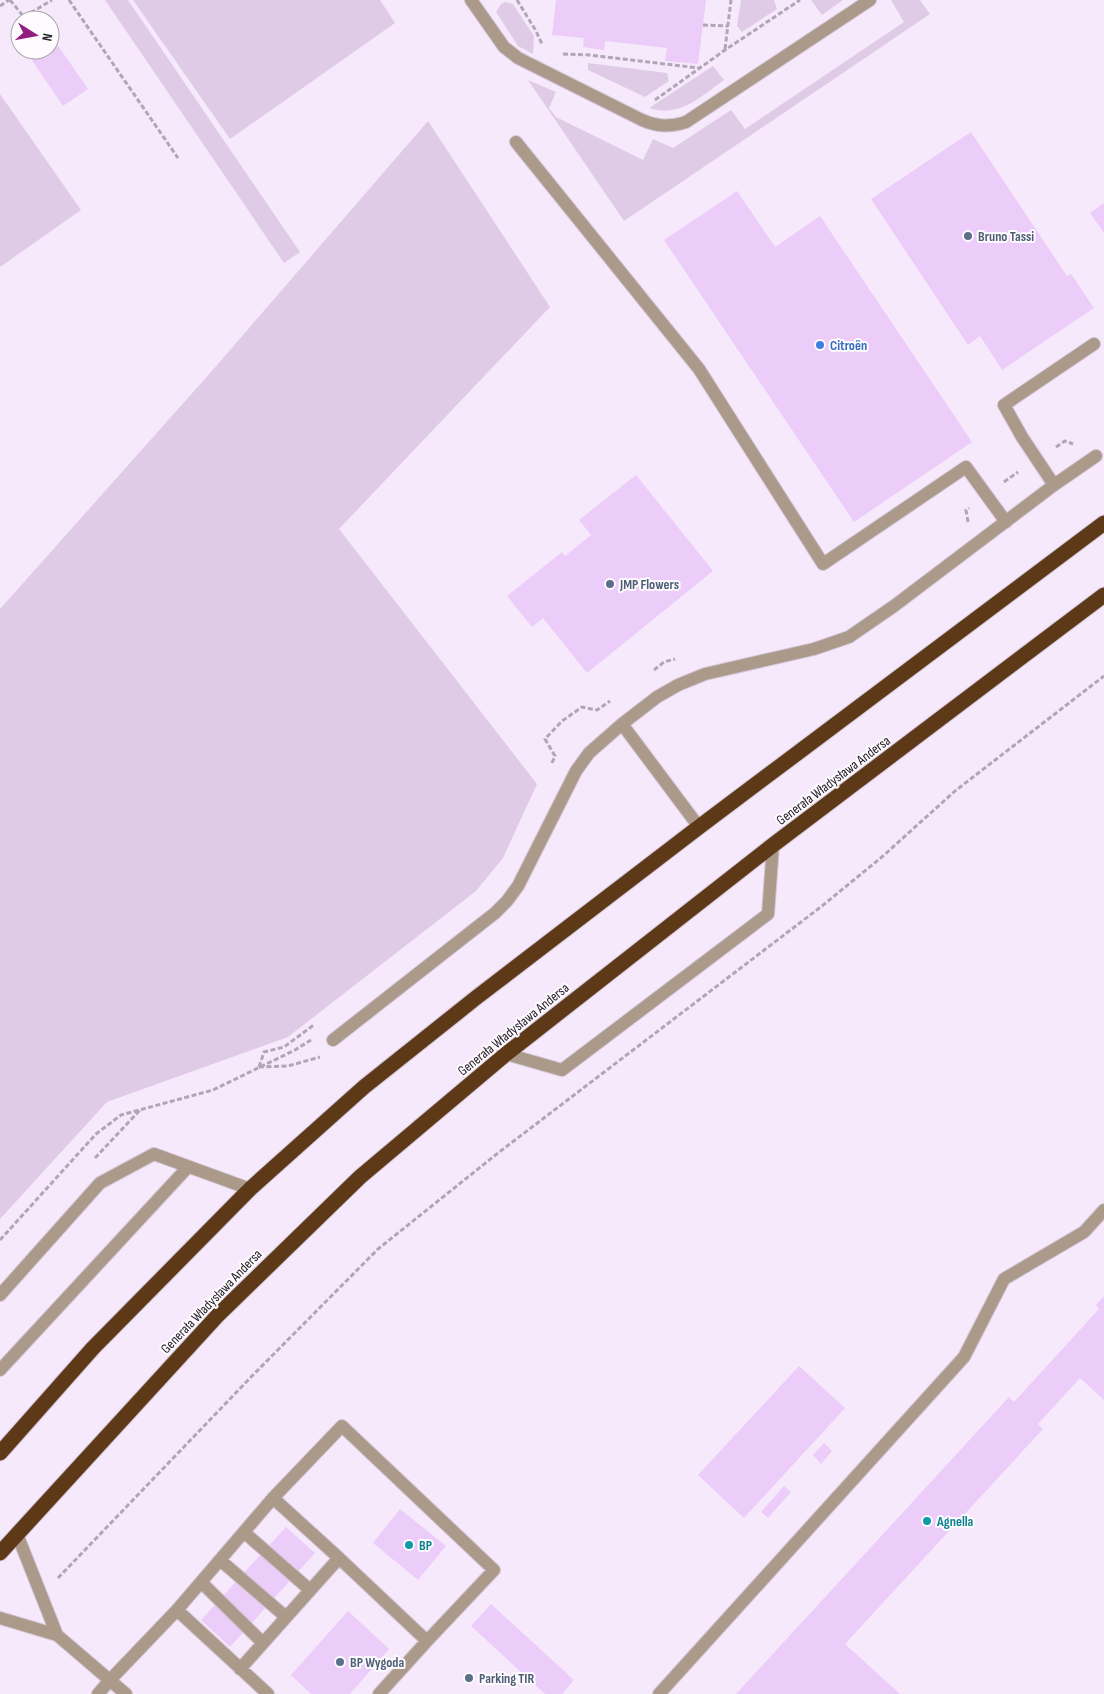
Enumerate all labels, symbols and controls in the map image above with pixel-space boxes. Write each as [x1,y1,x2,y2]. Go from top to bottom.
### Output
north arrow [10,10,60,60]
text: N [38,32,56,43]
place label: Bruno Tassi [978,228,1034,245]
marker: Bruno Tassi [962,230,974,242]
place label: Citroën [830,337,867,354]
marker: Citroën [814,339,826,351]
place label: JMP Flowers [619,576,679,593]
marker: JMP Flowers [604,578,616,590]
street label: Generała Władysława Andersa [773,732,894,829]
street label: Generała Władysława Andersa [454,979,572,1079]
street label: Generała Władysława Andersa [157,1246,265,1357]
place label: Agnella [936,1513,974,1530]
marker: Agnella [921,1515,933,1527]
place label: BP [419,1537,432,1554]
marker: BP [403,1539,415,1551]
place label: BP Wygoda [350,1654,404,1671]
marker: BP Wygoda [334,1656,346,1668]
place label: Parking TIR [479,1670,534,1687]
marker: Parking TIR [463,1672,475,1684]

